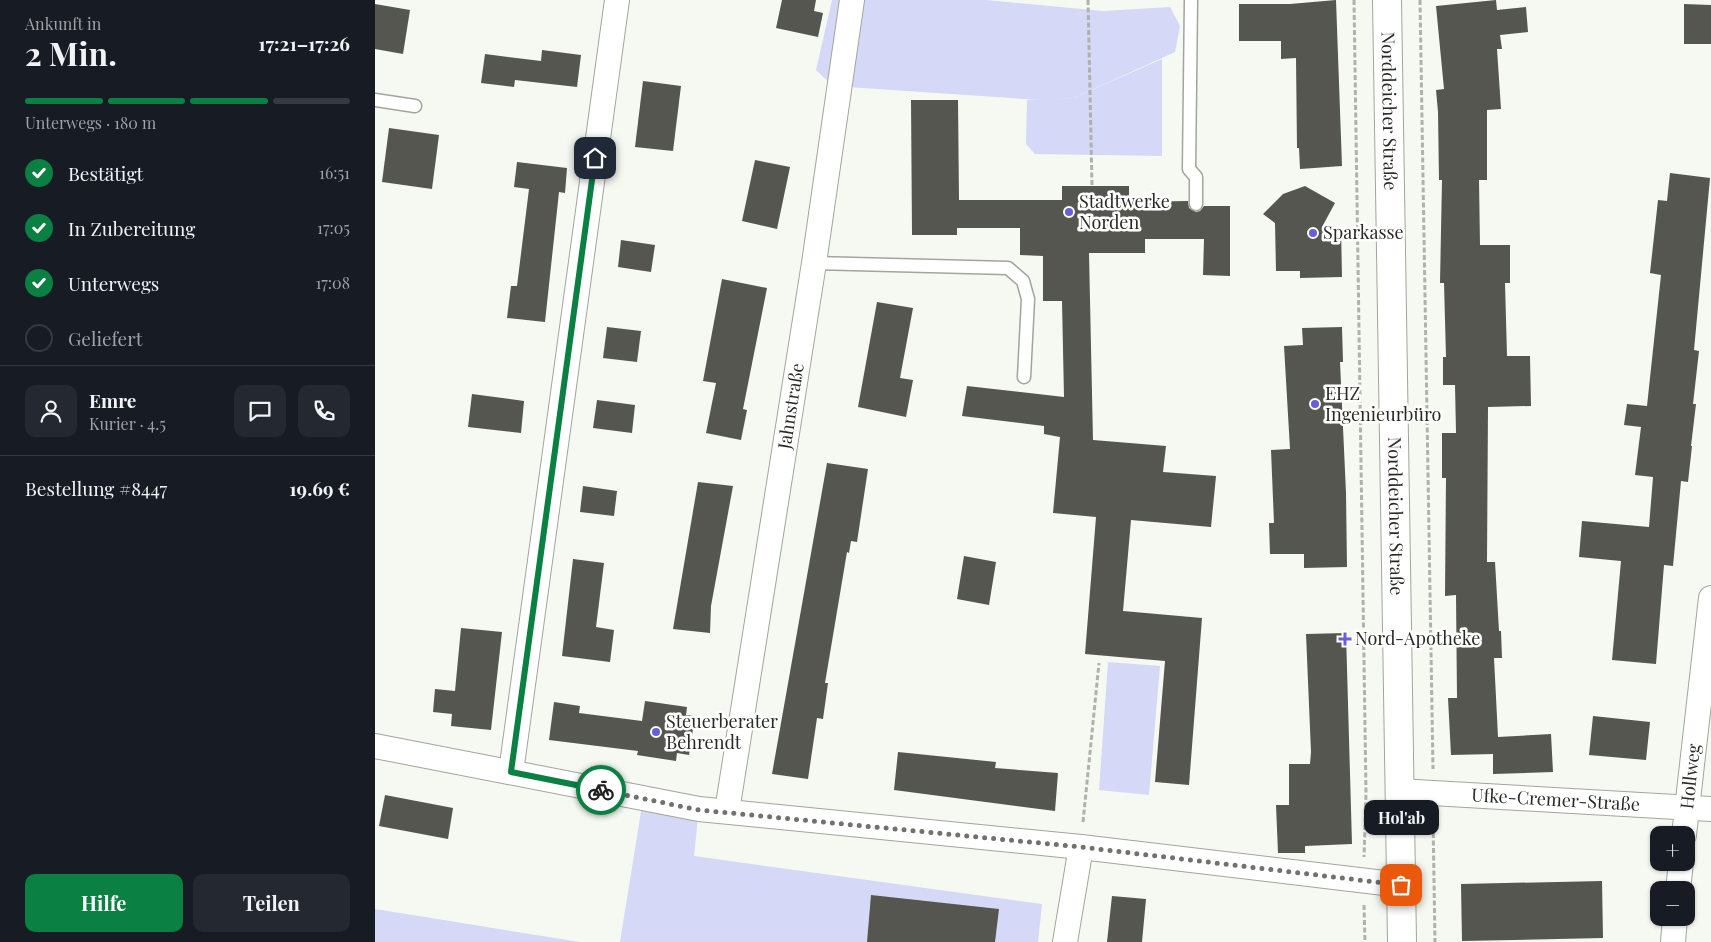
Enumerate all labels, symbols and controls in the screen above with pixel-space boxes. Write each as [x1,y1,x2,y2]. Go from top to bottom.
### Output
text: Ankunft in [25,13,101,34]
text: 17:21–17:26 [258,30,350,56]
text: 2 Min. [25,31,117,74]
street label: Norddeicher Straße [1377,32,1403,190]
text: Unterwegs · 180 m [25,112,156,133]
pin [574,137,616,179]
icon: home [581,144,609,172]
icon: check [25,159,53,187]
text: Bestätigt [68,160,143,186]
text: 16:51 [319,162,350,183]
place label: Stadtwerke Norden [1079,189,1170,234]
marker: Stadtwerke Norden [1063,206,1075,218]
icon: check [25,214,53,242]
text: In Zubereitung [68,215,195,241]
text: 17:05 [317,217,350,238]
place label: Sparkasse [1323,220,1404,244]
marker: Sparkasse [1307,227,1319,239]
icon: check [25,269,53,297]
text: Unterwegs [68,270,159,296]
text: 17:08 [315,272,350,293]
text: Geliefert [68,325,142,351]
street label: Jahnstraße [771,361,809,452]
place label: EHZ Ingenieurbüro [1325,381,1442,426]
button: person [25,385,77,437]
button: chat [234,385,286,437]
button: phone [298,385,350,437]
text: Emre [89,387,136,413]
marker: EHZ Ingenieurbüro [1309,398,1321,410]
text: Kurier · 4.5 [89,413,166,434]
street label: Norddeicher Straße [1383,436,1409,595]
text: Bestellung #8447 [25,475,167,501]
text: 19.69 € [289,475,350,501]
place label: Nord-Apotheke [1355,626,1480,650]
marker: Nord-Apotheke [1339,633,1351,645]
place label: Steuerberater Behrendt [666,709,778,754]
marker: Steuerberater Behrendt [650,726,662,738]
street label: Hollweg [1674,742,1705,810]
courier [576,765,626,815]
icon: bike [587,776,615,804]
street label: Ufke-Cremer-Straße [1471,782,1641,816]
callout: Hol'ab [1363,800,1439,835]
text: Hol'ab [1378,807,1425,828]
map controls [1650,826,1695,926]
button: + [1650,826,1695,871]
pin [1380,864,1422,906]
icon: bag [1387,871,1415,899]
button: Hilfe [25,874,183,932]
button: Teilen [193,874,350,932]
button: − [1650,881,1695,926]

